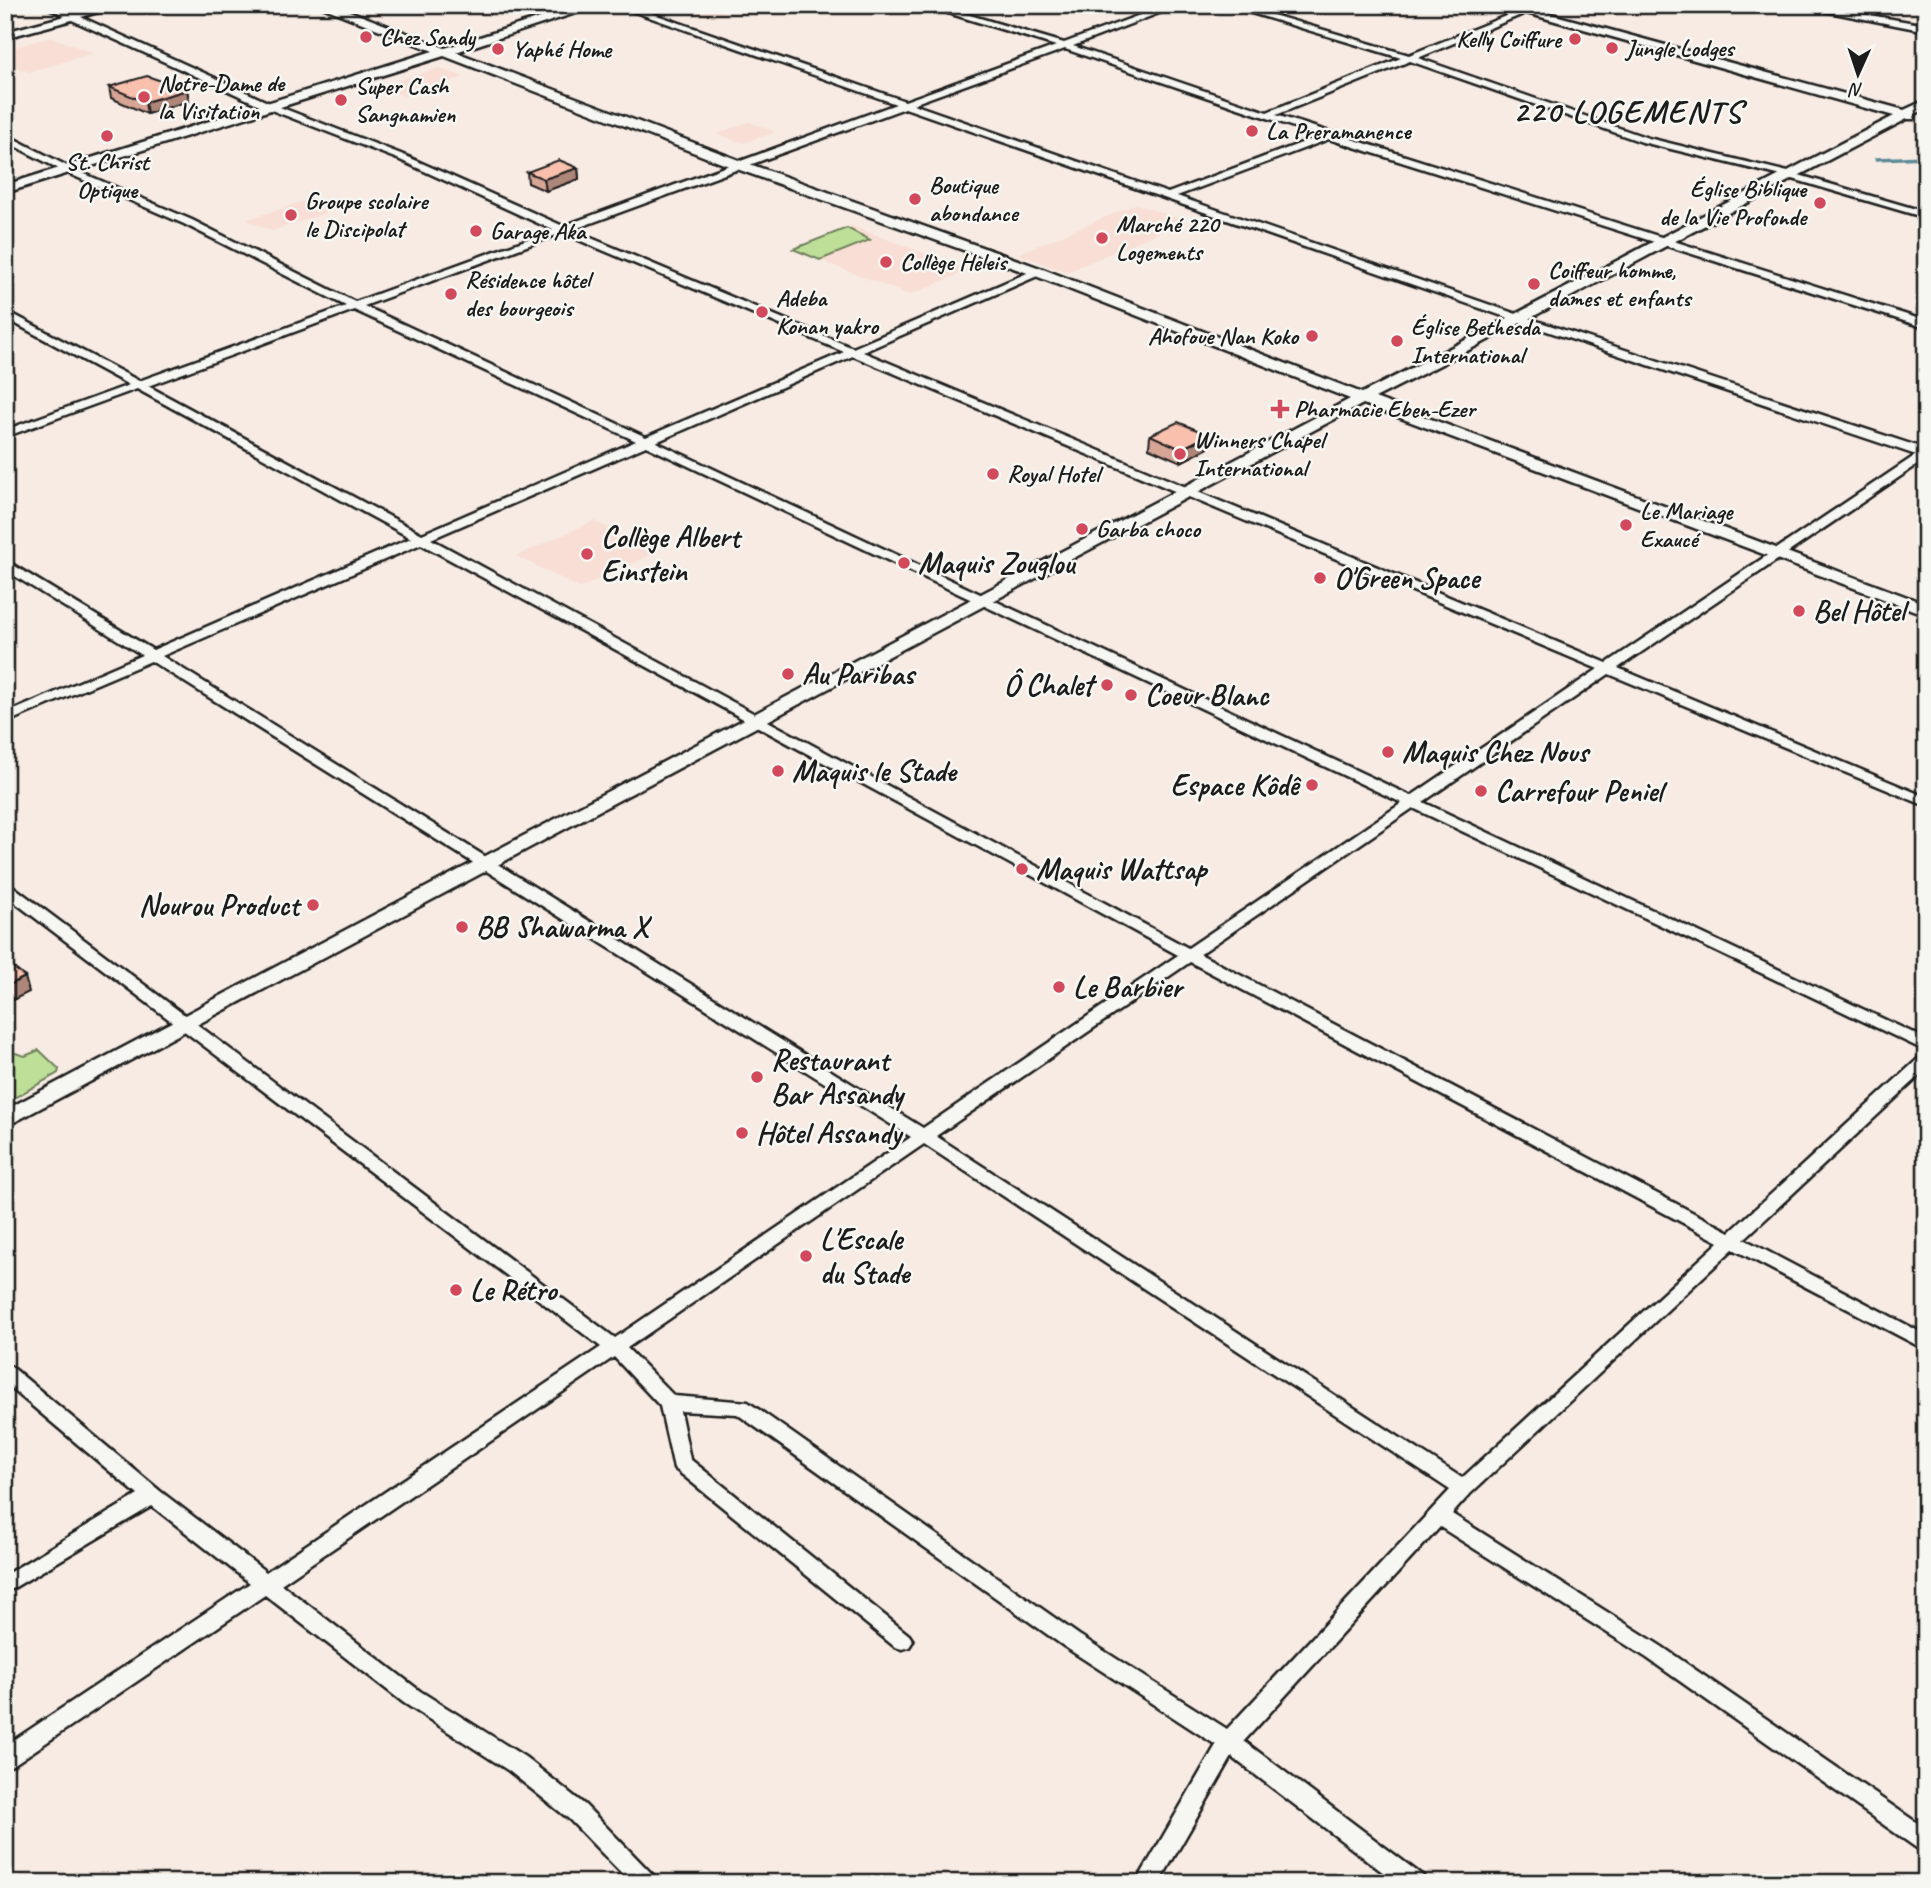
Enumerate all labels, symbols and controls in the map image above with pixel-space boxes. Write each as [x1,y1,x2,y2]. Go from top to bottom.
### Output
place label: Chez Sandy [380,22,477,52]
place label: Kelly Coiffure [1456,24,1563,54]
marker: Chez Sandy [358,29,374,45]
marker: Kelly Coiffure [1567,31,1583,47]
place label: Jungle Lodges [1624,33,1736,63]
place label: Yaphé Home [512,34,613,64]
north arrow [1822,38,1892,108]
marker: Jungle Lodges [1604,40,1620,56]
marker: Yaphé Home [490,41,506,57]
place label: Notre-Dame de la Visitation [158,68,286,126]
place label: Super Cash Sangnamien [355,71,456,129]
text: N [1847,78,1864,102]
marker: Notre-Dame de la Visitation [136,89,152,105]
district label: 220 LOGEMENTS [1513,91,1748,132]
marker: Super Cash Sangnamien [333,92,349,108]
place label: La Preramanence [1266,116,1413,146]
marker: La Preramanence [1244,123,1260,139]
marker: St. Christ Optique [99,128,115,144]
place label: St. Christ Optique [65,147,152,205]
place label: Boutique abondance [929,170,1019,228]
place label: Église Biblique de la Vie Profonde [1660,174,1808,232]
place label: Groupe scolaire le Discipolat [305,186,429,244]
marker: Boutique abondance [907,191,923,207]
marker: Église Biblique de la Vie Profonde [1812,195,1828,211]
marker: Groupe scolaire le Discipolat [283,207,299,223]
place label: Marché 220 Logements [1116,209,1221,267]
place label: Garage Aka [490,216,588,246]
marker: Garage Aka [468,223,484,239]
marker: Marché 220 Logements [1094,230,1110,246]
place label: Collège Heleis [900,247,1009,277]
marker: Collège Heleis [878,254,894,270]
place label: Coiffeur homme, dames et enfants [1548,255,1693,313]
place label: Résidence hôtel des bourgeois [465,265,595,323]
marker: Coiffeur homme, dames et enfants [1526,276,1542,292]
place label: Adeba Konan yakro [776,283,880,341]
marker: Résidence hôtel des bourgeois [443,286,459,302]
marker: Adeba Konan yakro [754,304,770,320]
place label: Église Bethesda International [1411,312,1542,370]
place label: Ahofoue Nan Koko [1148,321,1300,351]
marker: Ahofoue Nan Koko [1304,328,1320,344]
marker: Église Bethesda International [1389,333,1405,349]
place label: Pharmacie Eben-Ezer [1294,394,1477,424]
marker: Pharmacie Eben-Ezer [1272,401,1288,417]
place label: Winners Chapel International [1194,425,1329,483]
marker: Winners Chapel International [1172,446,1188,462]
place label: Royal Hotel [1007,459,1104,489]
marker: Royal Hotel [985,466,1001,482]
place label: Le Mariage Exaucé [1640,496,1734,554]
place label: Garba choco [1096,514,1202,544]
marker: Le Mariage Exaucé [1618,517,1634,533]
place label: Collège Albert Einstein [601,518,743,590]
marker: Garba choco [1074,521,1090,537]
place label: Maquis Zouglou [918,544,1076,582]
marker: Collège Albert Einstein [579,546,595,562]
marker: Maquis Zouglou [896,555,912,571]
place label: O'Green Space [1334,559,1482,597]
marker: O'Green Space [1312,570,1328,586]
place label: Bel Hôtel [1813,592,1910,630]
marker: Bel Hôtel [1791,603,1807,619]
place label: Au Paribas [802,655,918,693]
marker: Au Paribas [780,666,796,682]
place label: Ô Chalet [1004,666,1098,704]
place label: Coeur Blanc [1145,676,1270,714]
marker: Ô Chalet [1099,677,1115,693]
marker: Coeur Blanc [1123,687,1139,703]
place label: Maquis Chez Nous [1402,733,1591,771]
marker: Maquis Chez Nous [1380,744,1396,760]
place label: Maquis le Stade [792,752,958,790]
marker: Maquis le Stade [770,763,786,779]
place label: Espace Kôdê [1170,766,1302,804]
place label: Carrefour Peniel [1495,772,1668,810]
marker: Espace Kôdê [1304,777,1320,793]
marker: Carrefour Peniel [1473,783,1489,799]
place label: Maquis Wattsap [1036,850,1209,888]
marker: Maquis Wattsap [1014,861,1030,877]
place label: Nourou Product [139,886,302,924]
marker: Nourou Product [305,897,321,913]
place label: BB Shawarma X [476,908,653,946]
marker: BB Shawarma X [454,919,470,935]
place label: Le Barbier [1073,968,1185,1006]
marker: Le Barbier [1051,979,1067,995]
place label: Restaurant Bar Assandy [771,1041,906,1113]
marker: Restaurant Bar Assandy [749,1069,765,1085]
place label: Hôtel Assandy [756,1114,904,1152]
marker: Hôtel Assandy [734,1125,750,1141]
place label: L'Escale du Stade [820,1220,911,1292]
marker: L'Escale du Stade [798,1248,814,1264]
place label: Le Rétro [470,1271,558,1309]
marker: Le Rétro [448,1282,464,1298]

